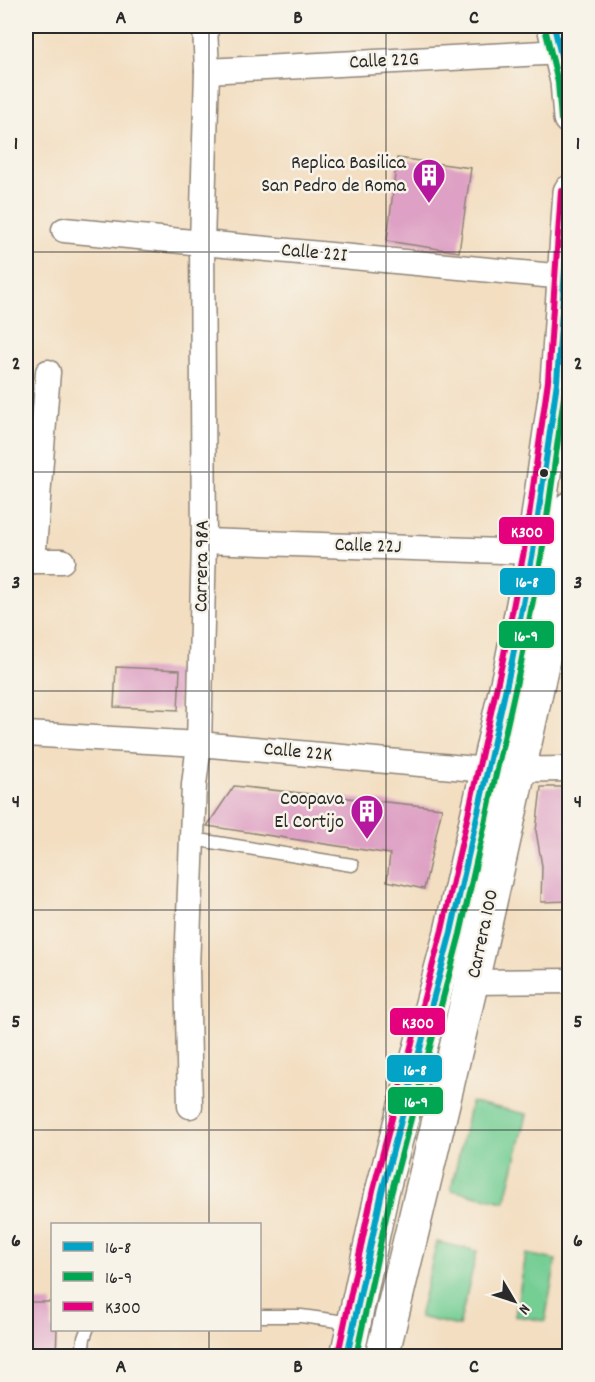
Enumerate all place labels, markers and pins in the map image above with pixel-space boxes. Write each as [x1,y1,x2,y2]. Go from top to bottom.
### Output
place label: Replica Basilica San Pedro de Roma [261,150,407,201]
building icon: Replica Basilica San Pedro de Roma [411,157,447,204]
unlabelled marker [538,467,550,479]
place label: Coopava El Cortijo [274,786,345,837]
building icon: Coopava El Cortijo [349,793,385,840]

